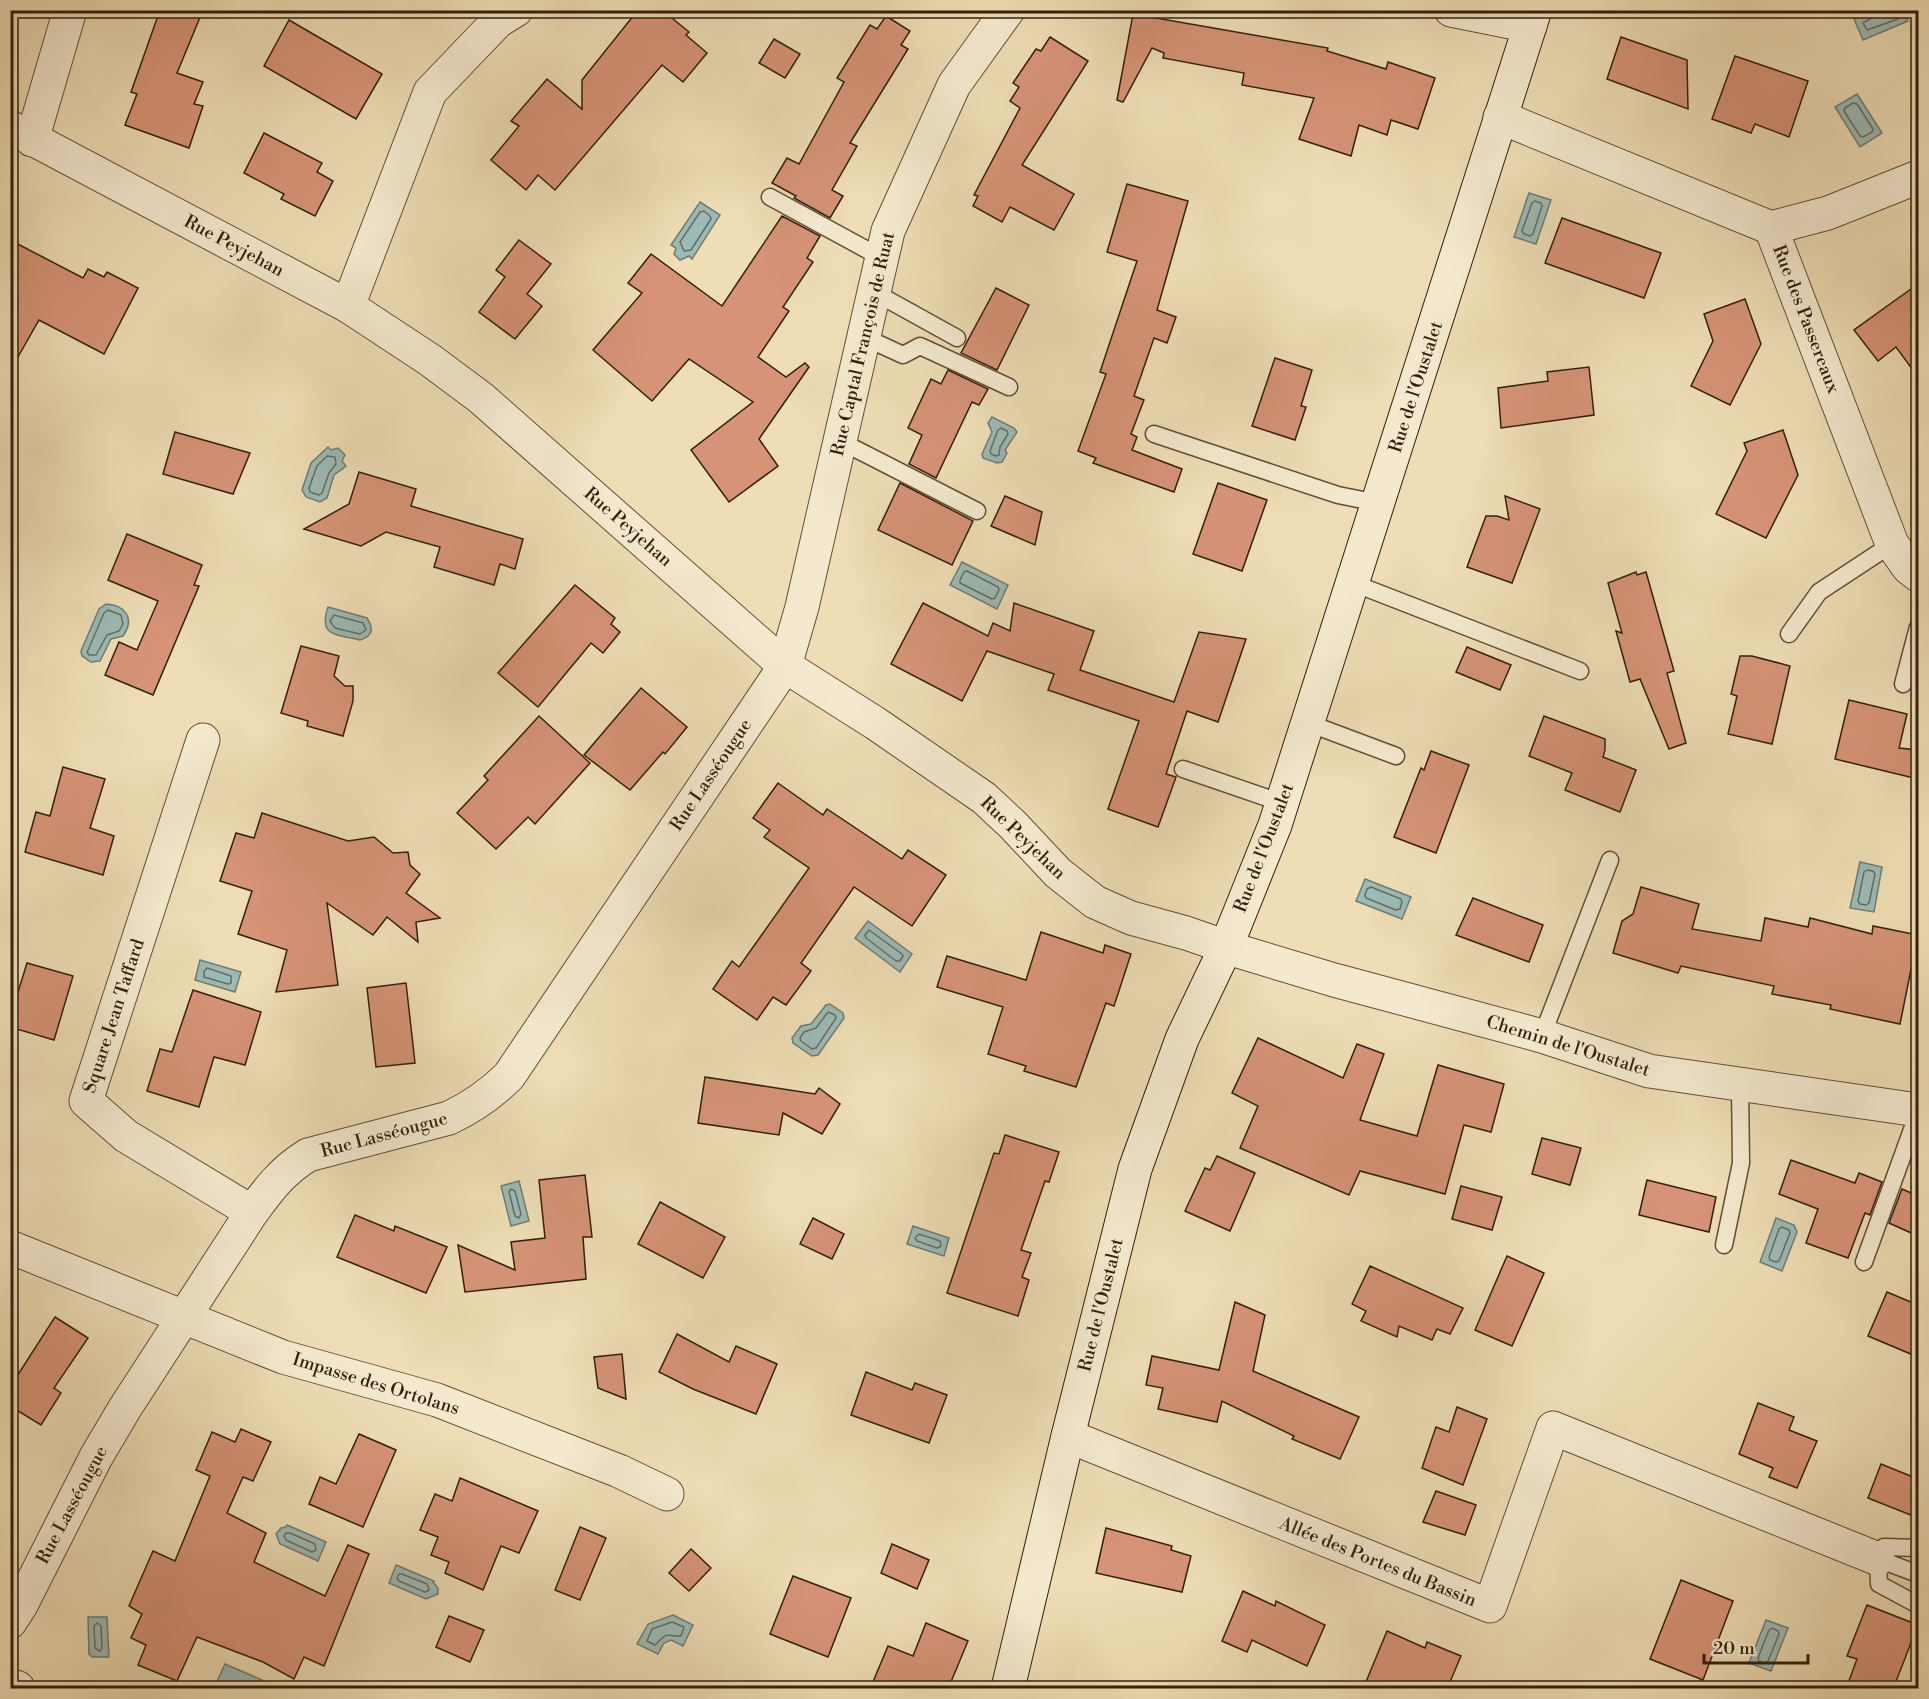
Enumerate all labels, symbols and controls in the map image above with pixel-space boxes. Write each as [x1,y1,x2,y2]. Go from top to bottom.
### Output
street label: Rue Peyjehan [180,210,288,282]
street label: Rue Captal François de Ruat [826,229,900,458]
street label: Rue des Passereaux [1767,242,1845,397]
street label: Rue de l'Oustalet [1384,318,1448,456]
street label: Rue Peyjehan [579,482,677,572]
street label: Rue Lasséougue [665,715,757,835]
street label: Rue de l'Oustalet [1229,779,1299,916]
street label: Rue Peyjehan [975,792,1071,885]
street label: Square Jean Taffard [78,935,150,1096]
street label: Chemin de l'Oustalet [1484,1010,1653,1082]
street label: Rue Lasséougue [318,1107,450,1163]
street label: Rue de l'Oustalet [1073,1235,1129,1374]
street label: Impasse des Ortolans [290,1348,462,1420]
street label: Rue Lasséougue [31,1442,113,1568]
street label: Allée des Portes du Bassin [1275,1512,1480,1612]
scale bar [1704,1627,1808,1665]
text: 20 m [1713,1637,1755,1660]

